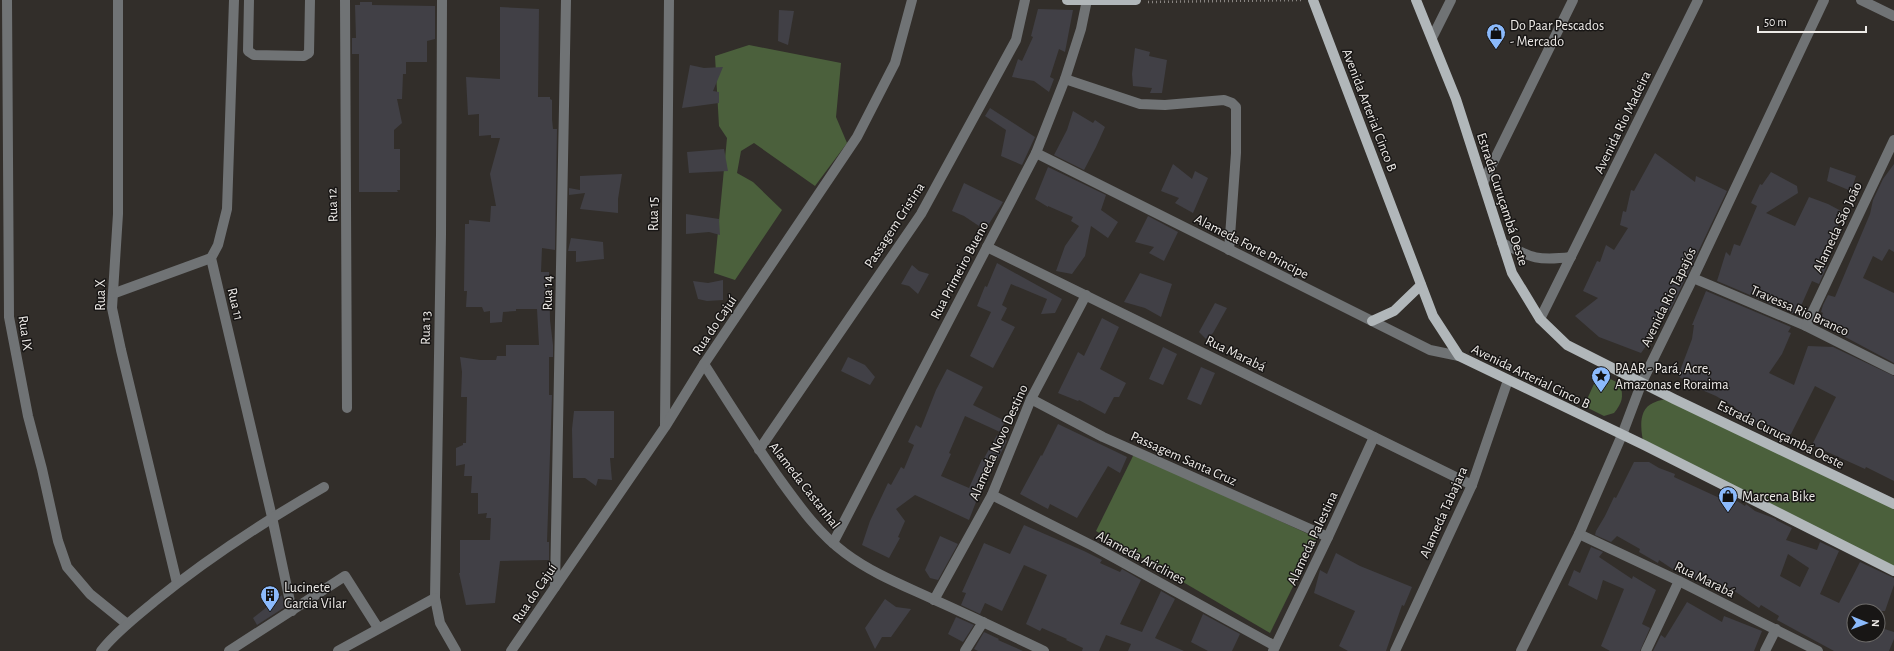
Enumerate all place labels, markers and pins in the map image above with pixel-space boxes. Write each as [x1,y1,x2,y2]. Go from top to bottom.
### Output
place label: Do Paar Pescados - Mercado [1510,19,1604,49]
shop icon: Do Paar Pescados - Mercado [1485,22,1507,50]
place label: PAAR - Pará, Acre, Amazonas e Roraima [1615,362,1729,392]
place icon: PAAR - Pará, Acre, Amazonas e Roraima [1590,365,1612,393]
shop icon: Marcena Bike [1717,485,1739,513]
place label: Marcena Bike [1742,490,1815,504]
place label: Lucinete Garcia Vilar [284,581,347,611]
building icon: Lucinete Garcia Vilar [259,584,281,612]

